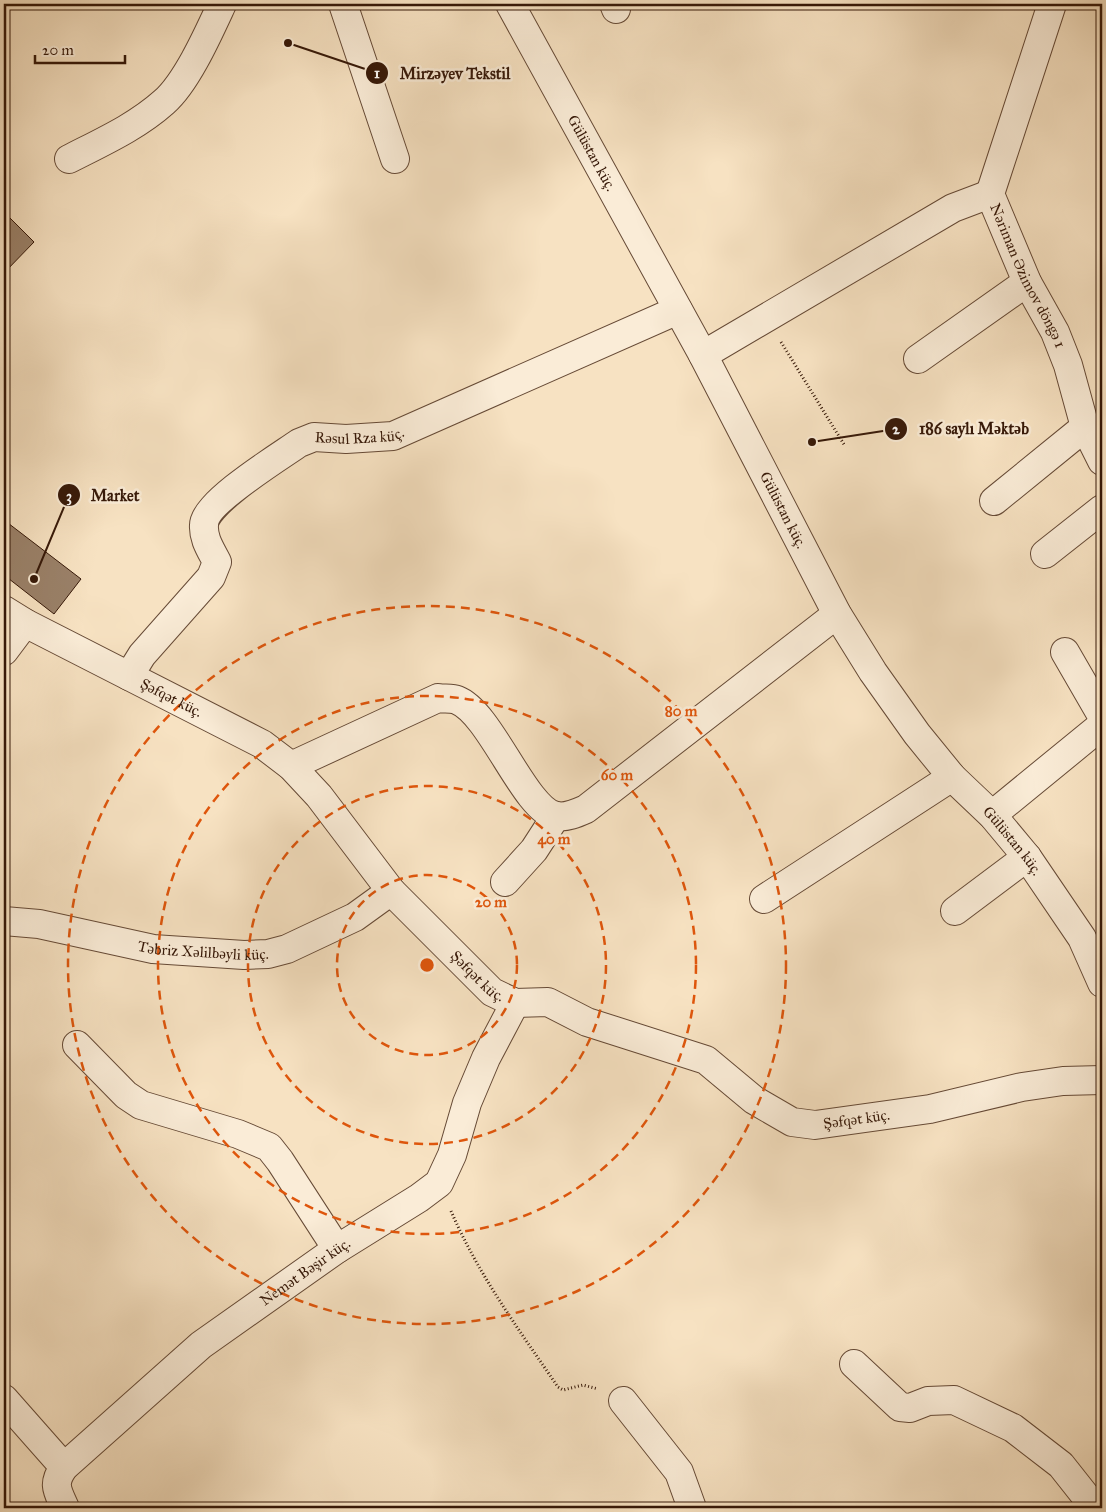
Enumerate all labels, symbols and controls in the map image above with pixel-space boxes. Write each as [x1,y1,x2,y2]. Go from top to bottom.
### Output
scale bar [35,32,125,64]
text: 20 m [42,41,74,59]
callout: Mirzəyev Tekstil [365,57,520,88]
text: 1 [374,64,380,82]
text: Mirzəyev Tekstil [400,64,511,84]
street label: Gülüstan küç. [564,112,620,194]
street label: Nəriman Əzimov döngə 1 [986,201,1069,351]
callout: 186 saylı Məktəb [884,413,1039,444]
text: 186 saylı Məktəb [919,419,1029,439]
text: 2 [892,420,900,438]
street label: Rəsul Rza küç. [314,423,407,448]
street label: Gülüstan küç. [756,469,810,551]
callout: Market [56,480,150,511]
text: Market [91,486,140,505]
text: 3 [66,487,72,506]
street label: Şəfqət küç. [137,674,205,721]
text: 80 m [665,702,698,720]
text: 60 m [601,766,634,784]
street label: Gülüstan küç. [979,802,1046,879]
text: 40 m [538,830,571,849]
text: 20 m [475,893,507,911]
street label: Təbriz Xəlilbəyli küç. [136,937,269,964]
street label: Şəfqət küç. [447,947,507,1005]
centre of rings [418,956,436,974]
street label: Şəfqət küç. [822,1106,891,1133]
street label: Nemət Bəşir küç. [256,1234,354,1310]

